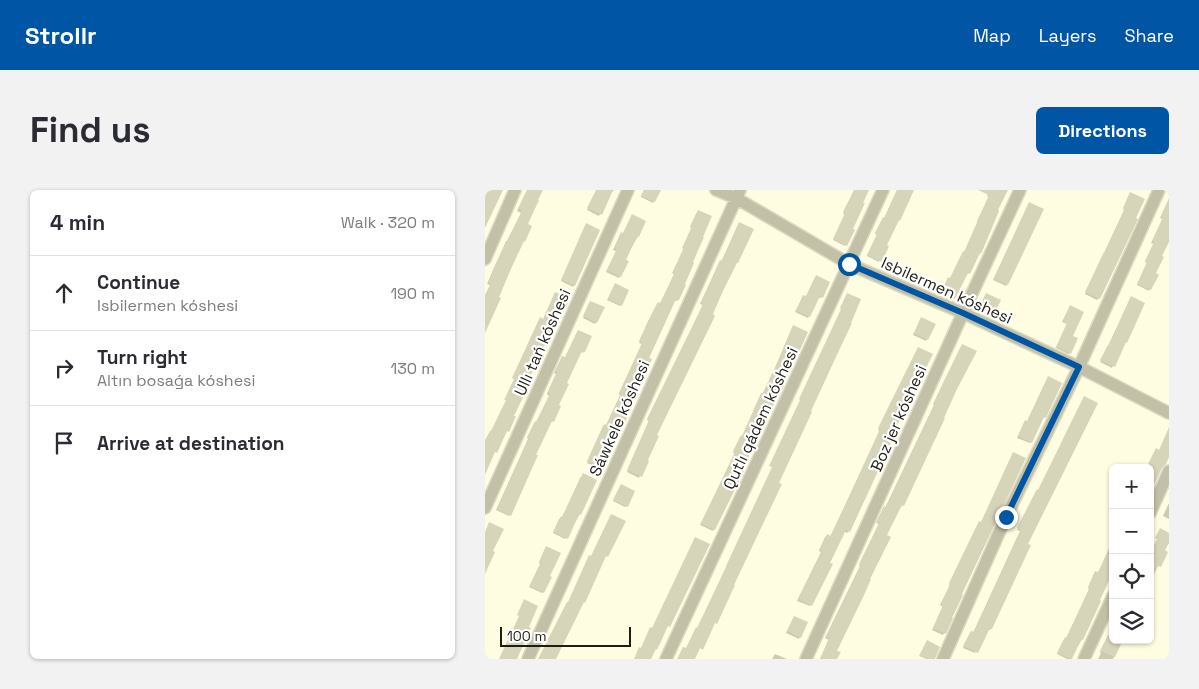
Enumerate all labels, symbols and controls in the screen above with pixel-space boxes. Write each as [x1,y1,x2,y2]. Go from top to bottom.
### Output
text: Strollr [25,20,97,51]
text: Map [973,24,1011,47]
text: Layers [1039,24,1096,47]
text: Share [1124,24,1174,47]
button: Directions [1036,107,1169,154]
text: Find us [30,108,151,152]
text: 4 min [50,209,105,236]
text: Walk · 320 m [341,212,435,233]
street label: Isbilermen kóshesi [878,252,1016,329]
route start [838,253,861,276]
text: Continue [97,270,180,295]
icon: ahead [50,279,78,307]
text: 190 m [390,283,435,304]
street label: Ullı tań kóshesi [509,285,575,399]
text: Isbilermen kóshesi [97,295,238,316]
street label: Qutlı qádem kóshesi [718,344,803,493]
text: Turn right [97,345,187,370]
icon: right [50,354,78,382]
street label: Sáwkele kóshesi [584,357,654,480]
text: 130 m [391,358,435,379]
street label: Boz jer kóshesi [866,362,931,475]
text: Altın bosaǵa kóshesi [97,370,255,391]
icon: arrive [50,429,78,457]
text: Arrive at destination [97,431,285,456]
map controls [1109,464,1154,644]
button: + [1109,464,1154,509]
route end [995,506,1018,529]
button: − [1109,509,1154,554]
button: locate [1109,554,1154,599]
button: layers [1109,599,1154,644]
scale bar [500,624,631,647]
text: 100 m [507,627,546,645]

